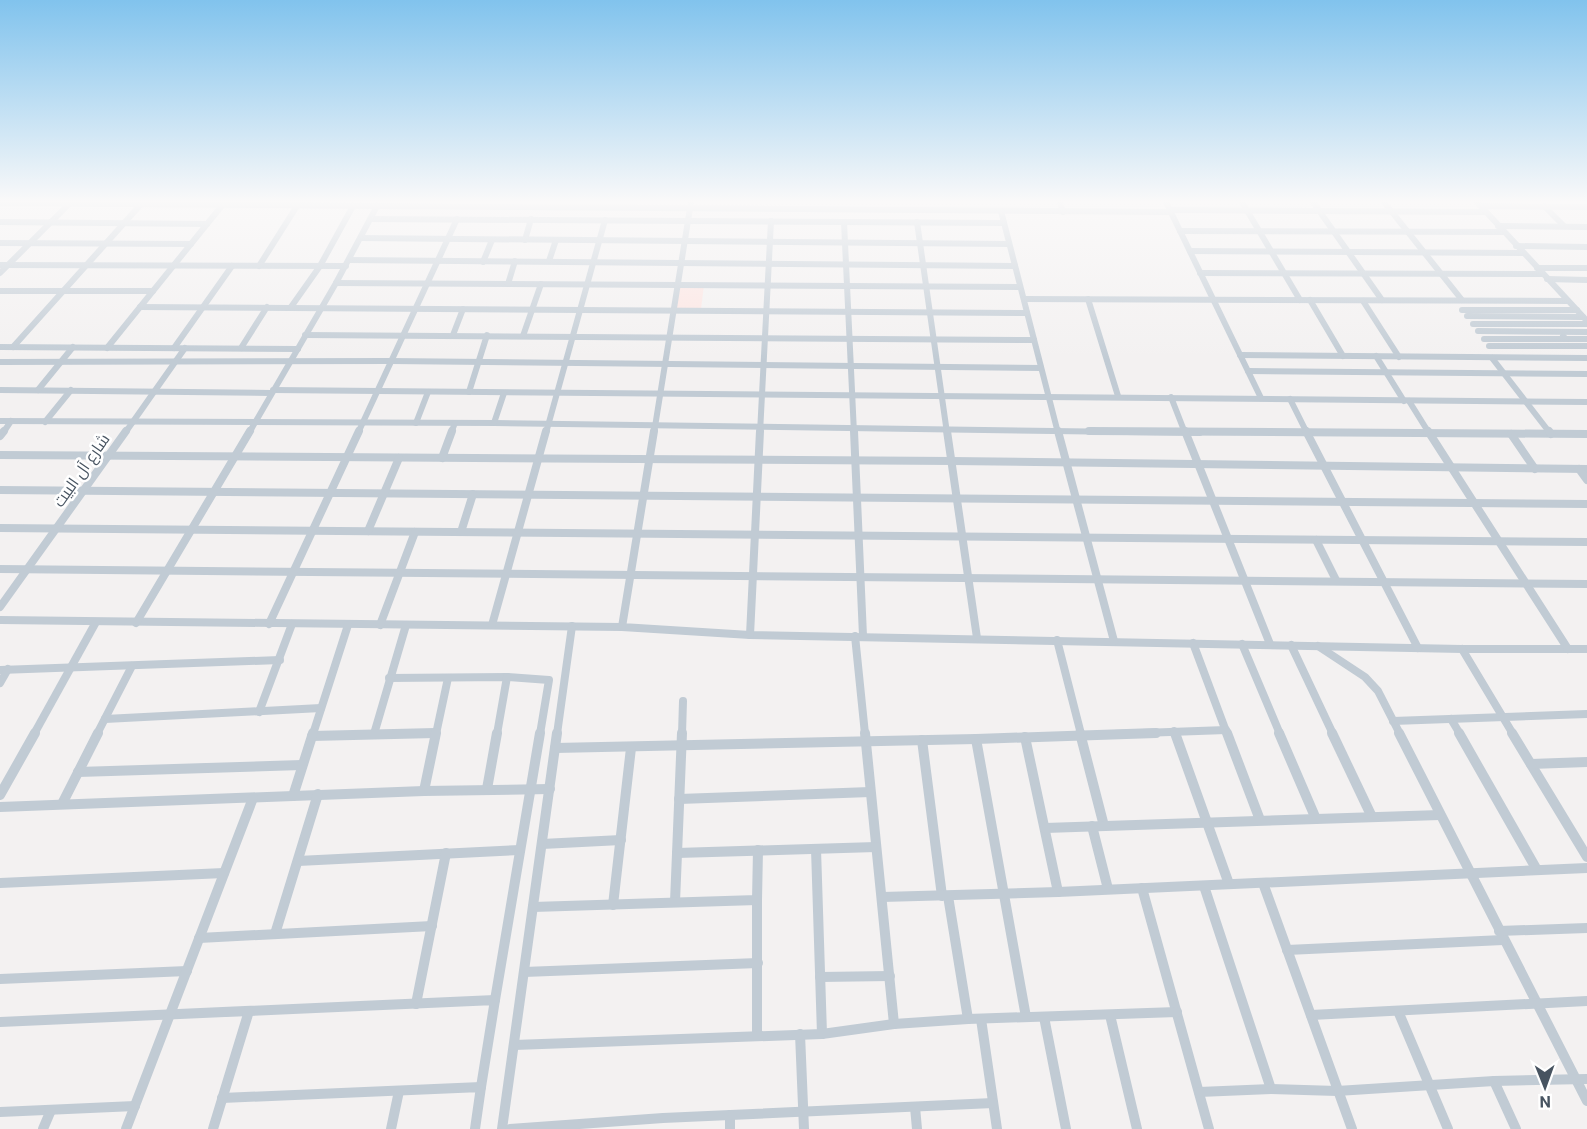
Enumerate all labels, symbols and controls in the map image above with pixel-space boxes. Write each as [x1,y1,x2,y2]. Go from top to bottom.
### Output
street label: شارع آل البيت [49,430,115,512]
north arrow [1515,1057,1575,1117]
text: N [1539,1092,1551,1111]

